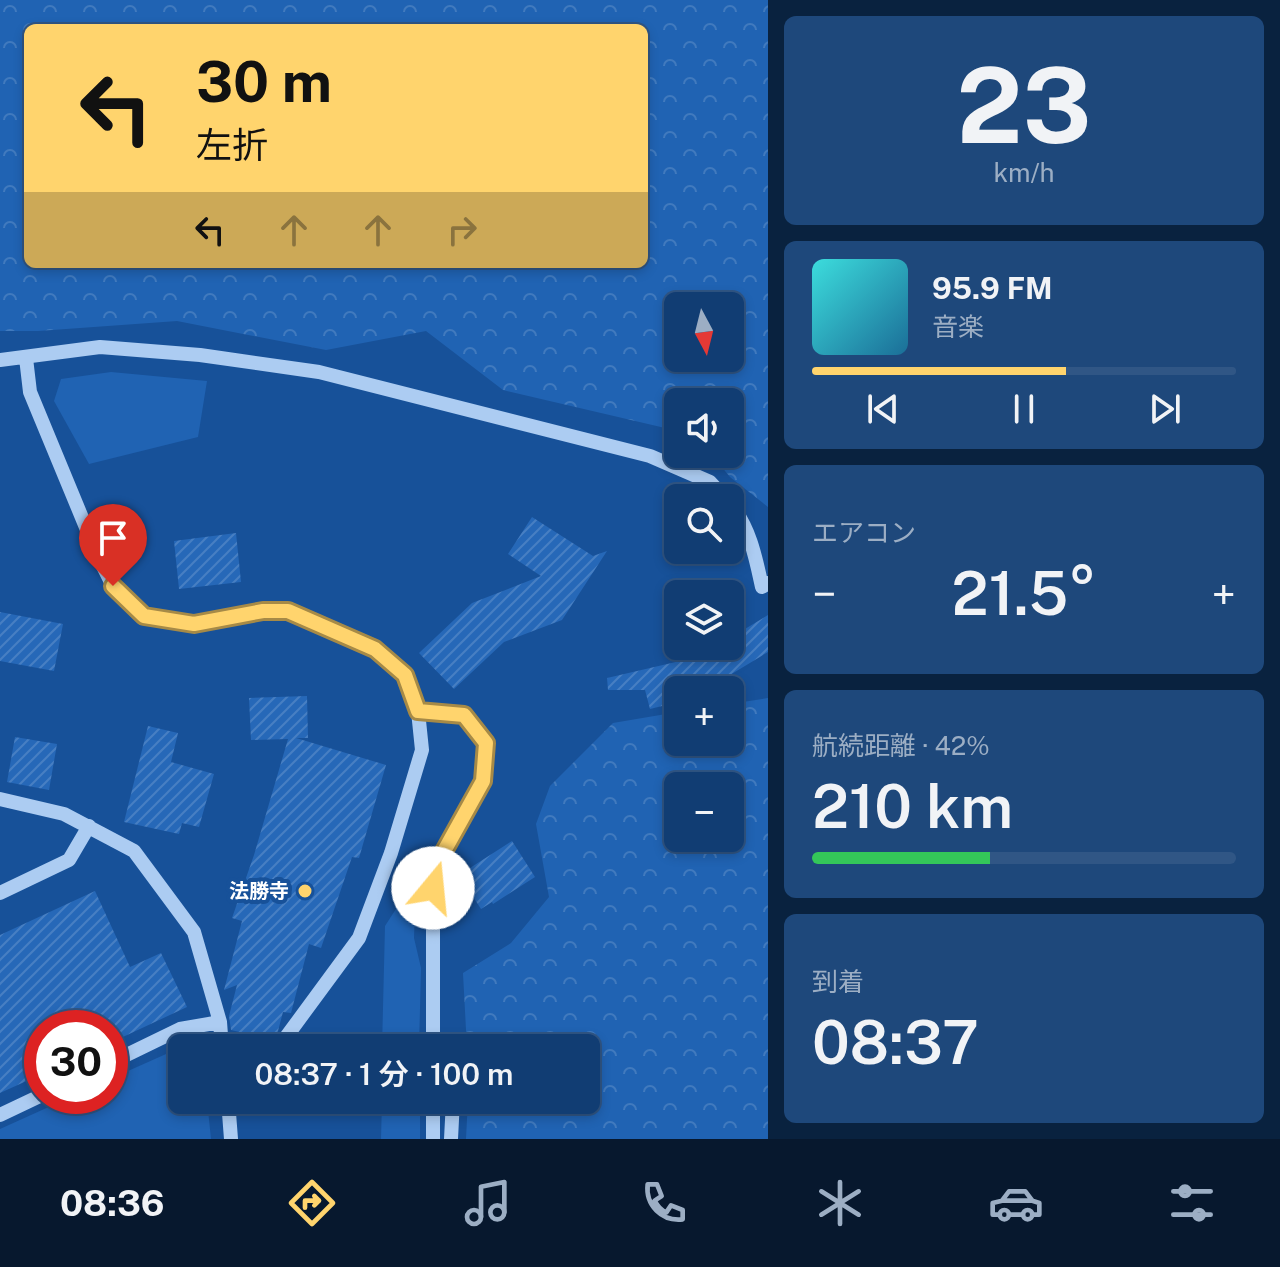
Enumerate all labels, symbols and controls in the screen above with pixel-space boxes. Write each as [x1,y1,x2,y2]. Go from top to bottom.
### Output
text: 23 [956,44,1092,166]
text: 30 m [196,49,332,115]
icon: left [64,56,168,160]
text: 左折 [196,124,268,166]
text: km/h [993,157,1055,188]
icon: left [188,208,232,252]
icon: ahead [272,208,316,252]
icon: ahead [356,208,400,252]
icon: right [440,208,484,252]
text: 95.9 FM [932,270,1053,306]
north arrow [664,292,744,372]
map controls [664,292,744,852]
text: 音楽 [932,311,984,342]
icon: previous [861,387,905,431]
icon: pause [1002,387,1046,431]
icon: next [1143,387,1187,431]
button: sound [664,388,744,468]
button: search [664,484,744,564]
pin [79,504,147,586]
icon: arrive [91,516,135,560]
text: エアコン [812,517,916,548]
text: 21.5° [952,558,1096,629]
text: − [812,568,836,620]
text: + [1212,568,1236,620]
button: layers [664,580,744,660]
button: + [664,676,744,756]
text: 航続距離 · 42% [812,730,990,761]
text: 210 km [812,771,1013,842]
button: − [664,772,744,852]
position arrow [391,846,475,930]
place label: 法勝寺 [229,879,289,903]
marker: 法勝寺 [296,882,314,900]
text: 到着 [812,966,864,997]
text: 08:37 [812,1007,979,1078]
speed limit sign: 30 [24,1010,128,1114]
text: 08:37 · 1 分 · 100 m [254,1056,514,1092]
icon: directions [284,1175,340,1231]
icon: music [460,1175,516,1231]
icon: phone [636,1175,692,1231]
icon: climate [812,1175,868,1231]
icon: car [988,1175,1044,1231]
icon: filters [1164,1175,1220,1231]
text: 08:36 [60,1182,165,1224]

